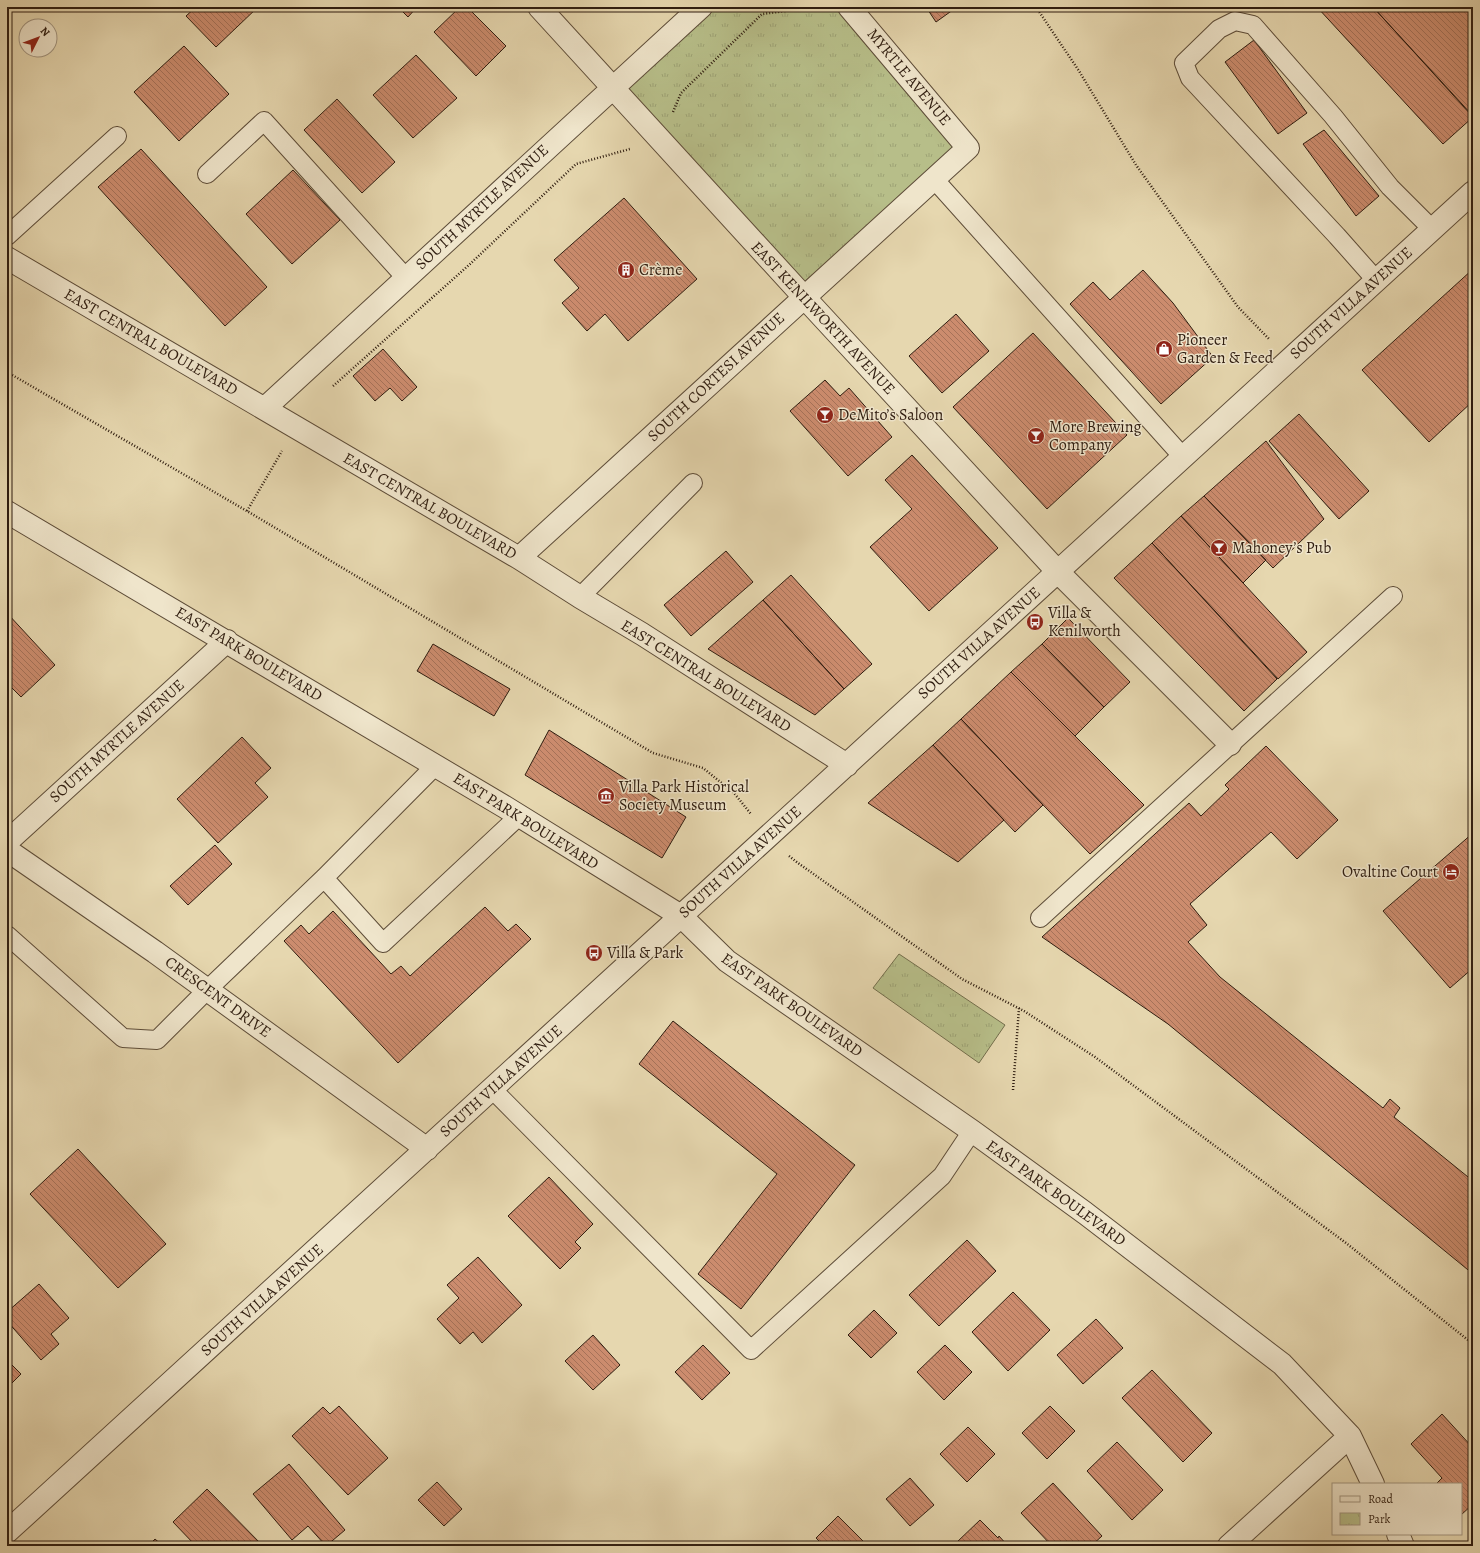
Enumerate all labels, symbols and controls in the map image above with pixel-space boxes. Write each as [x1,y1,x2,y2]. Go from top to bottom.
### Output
north arrow [18,18,58,58]
text: N [37,24,53,40]
street label: MYRTLE AVENUE [862,24,956,130]
street label: SOUTH MYRTLE AVENUE [410,139,554,275]
street label: EAST KENILWORTH AVENUE [746,236,900,400]
street label: SOUTH VILLA AVENUE [1285,242,1417,364]
place label: Crème [639,259,682,281]
building icon: Crème [616,260,636,280]
street label: EAST CENTRAL BOULEVARD [60,283,242,401]
street label: SOUTH CORTESI AVENUE [643,307,789,447]
place label: Pioneer Garden & Feed [1177,329,1274,369]
shop icon: Pioneer Garden & Feed [1154,339,1174,359]
place label: DeMito’s Saloon [838,404,943,426]
bar icon: DeMito’s Saloon [815,405,835,425]
place label: More Brewing Company [1049,416,1142,456]
bar icon: More Brewing Company [1026,426,1046,446]
street label: EAST CENTRAL BOULEVARD [339,447,521,565]
place label: Mahoney’s Pub [1232,537,1331,559]
bar icon: Mahoney’s Pub [1209,538,1229,558]
street label: SOUTH VILLA AVENUE [913,582,1045,704]
street label: EAST PARK BOULEVARD [171,601,327,707]
place label: Villa & Kenilworth [1047,602,1121,642]
bus stop icon: Villa & Kenilworth [1025,612,1045,632]
street label: EAST CENTRAL BOULEVARD [617,614,795,738]
street label: SOUTH MYRTLE AVENUE [45,674,189,808]
street label: EAST PARK BOULEVARD [449,767,603,875]
place label: Villa Park Historical Society Museum [618,776,749,816]
museum icon: Villa Park Historical Society Museum [596,786,616,806]
street label: SOUTH VILLA AVENUE [674,801,806,923]
place label: Ovaltine Court [1342,861,1438,883]
hotel icon: Ovaltine Court [1441,862,1461,882]
place label: Villa & Park [606,942,684,964]
bus stop icon: Villa & Park [584,943,604,963]
street label: EAST PARK BOULEVARD [717,948,867,1062]
street label: CRESCENT DRIVE [160,951,276,1043]
street label: SOUTH VILLA AVENUE [435,1020,567,1142]
street label: EAST PARK BOULEVARD [982,1135,1130,1251]
street label: SOUTH VILLA AVENUE [196,1239,328,1361]
legend [1332,1483,1462,1535]
text: Road [1368,1491,1394,1507]
text: Park [1368,1511,1391,1527]

